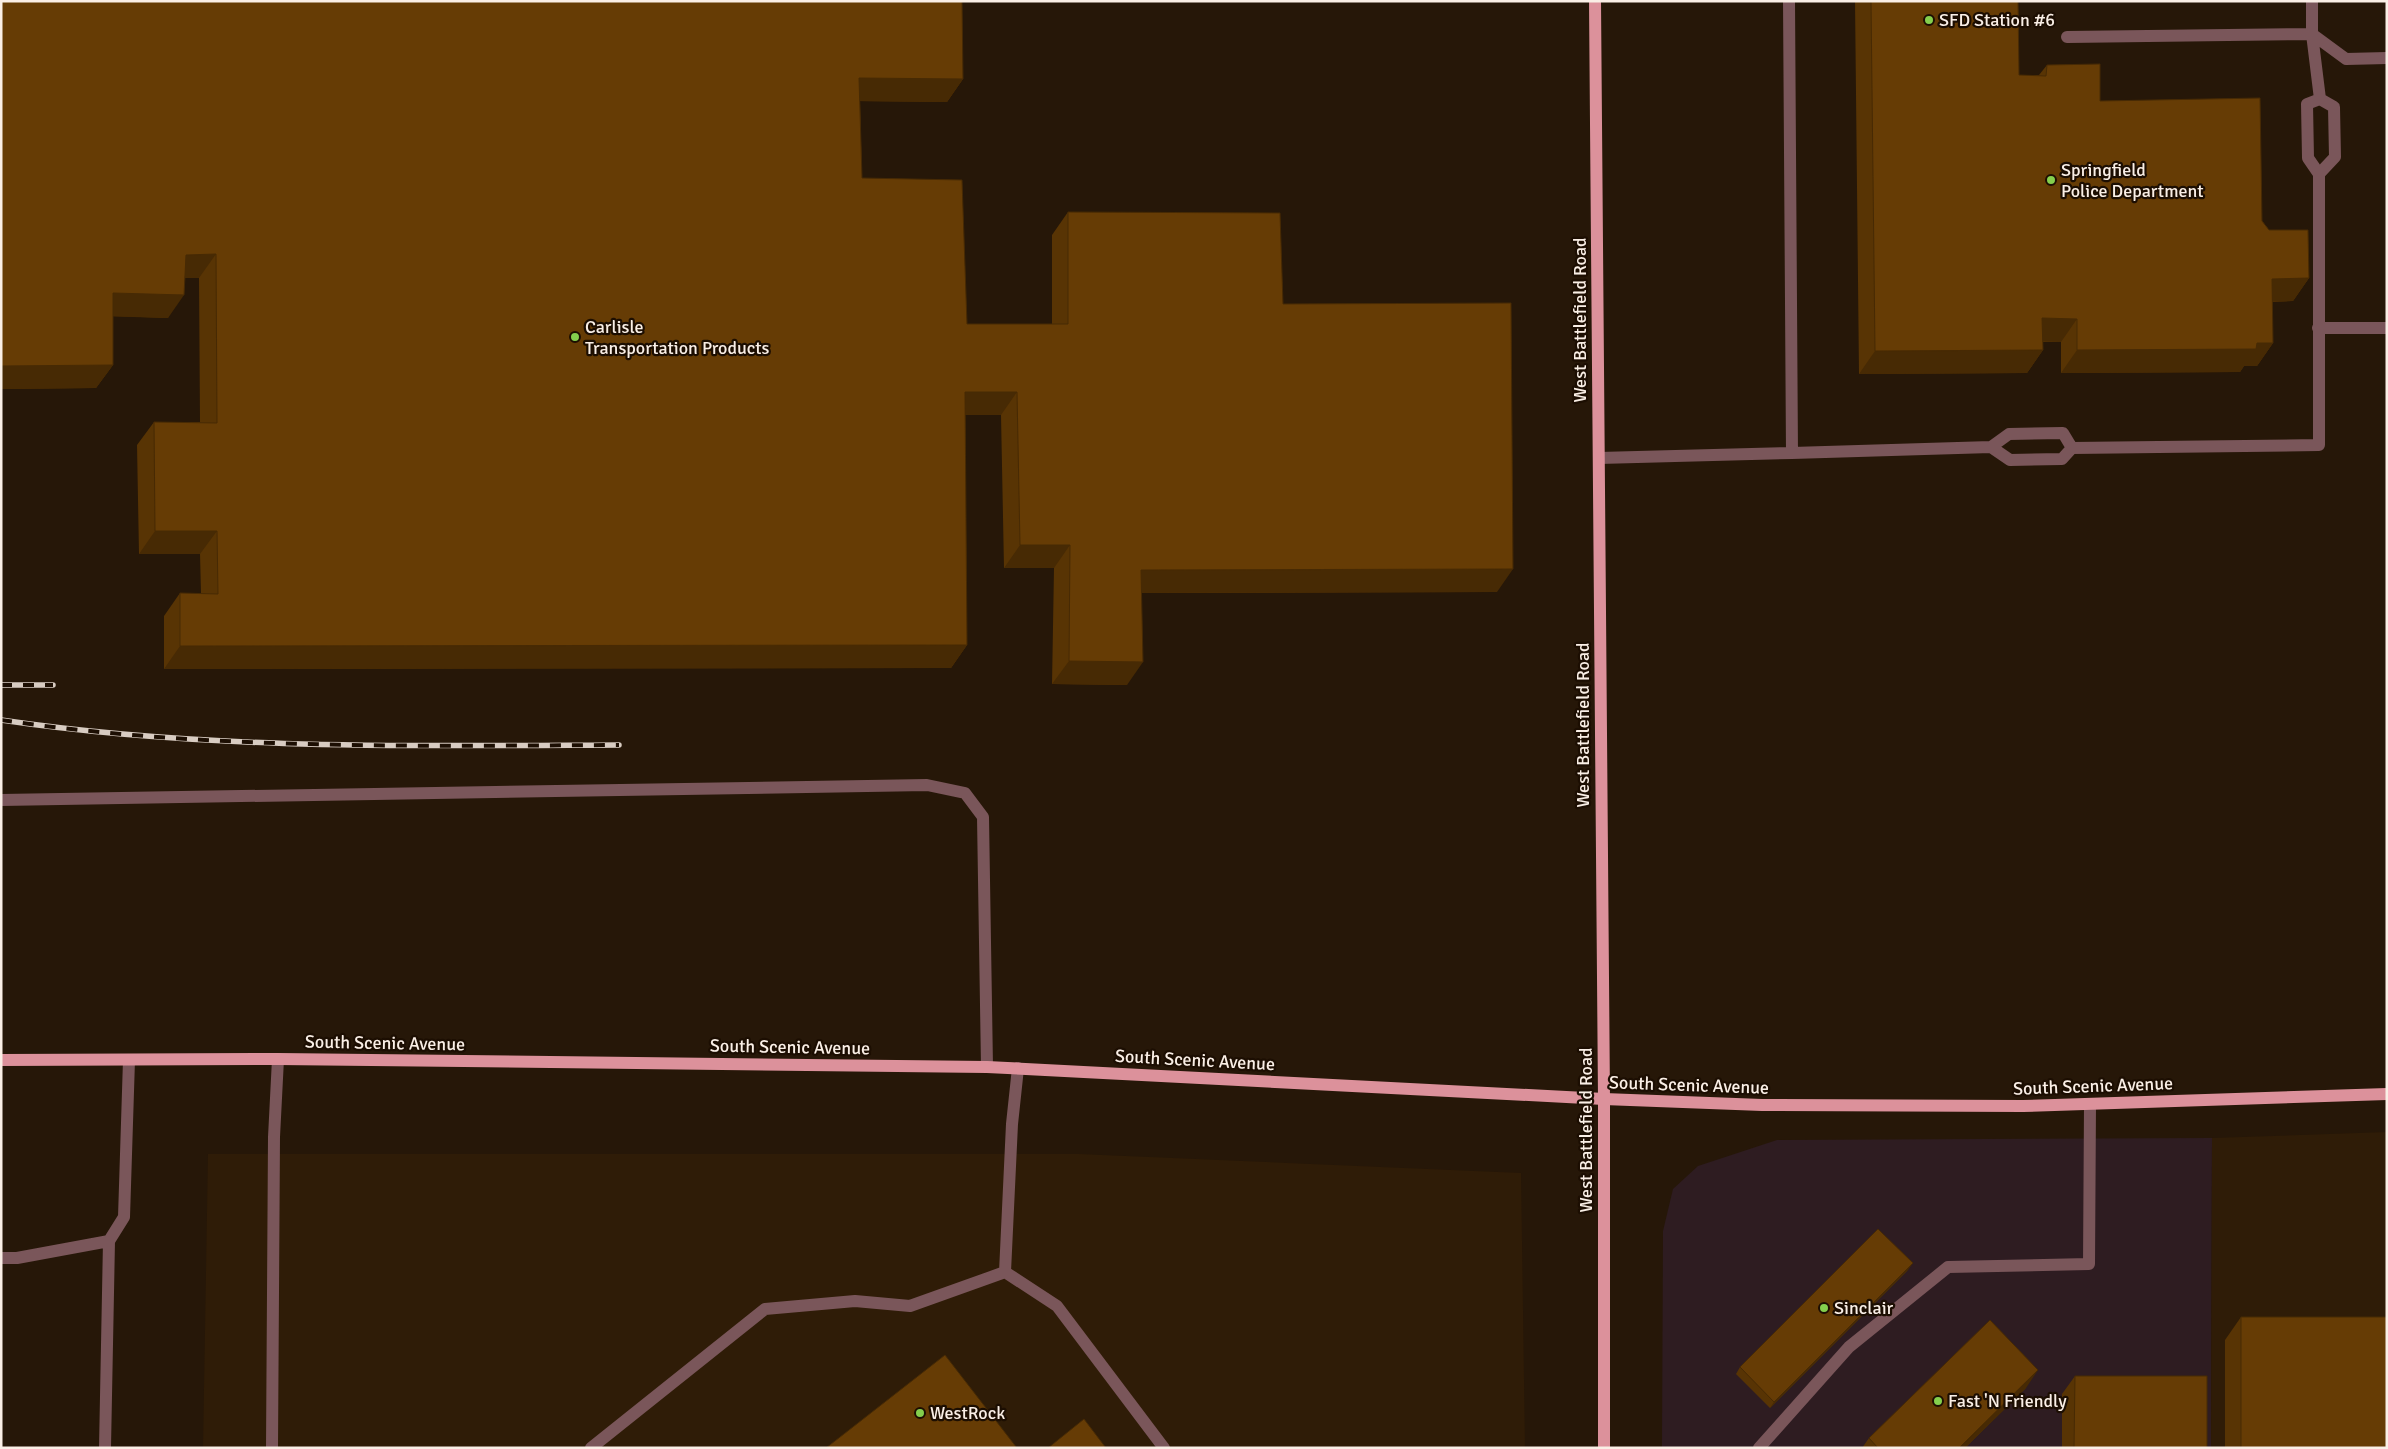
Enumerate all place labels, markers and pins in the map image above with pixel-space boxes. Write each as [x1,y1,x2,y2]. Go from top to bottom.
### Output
place label: SFD Station #6 [1939,9,2055,31]
marker: SFD Station #6 [1923,14,1935,26]
place label: Springfield Police Department [2061,159,2204,202]
marker: Springfield Police Department [2045,174,2057,186]
place label: Carlisle Transportation Products [585,316,770,359]
marker: Carlisle Transportation Products [569,331,581,343]
place label: Sinclair [1834,1297,1894,1319]
marker: Sinclair [1818,1302,1830,1314]
place label: Fast 'N Friendly [1948,1390,2067,1412]
marker: Fast 'N Friendly [1932,1395,1944,1407]
place label: WestRock [930,1402,1005,1424]
marker: WestRock [914,1407,926,1419]

